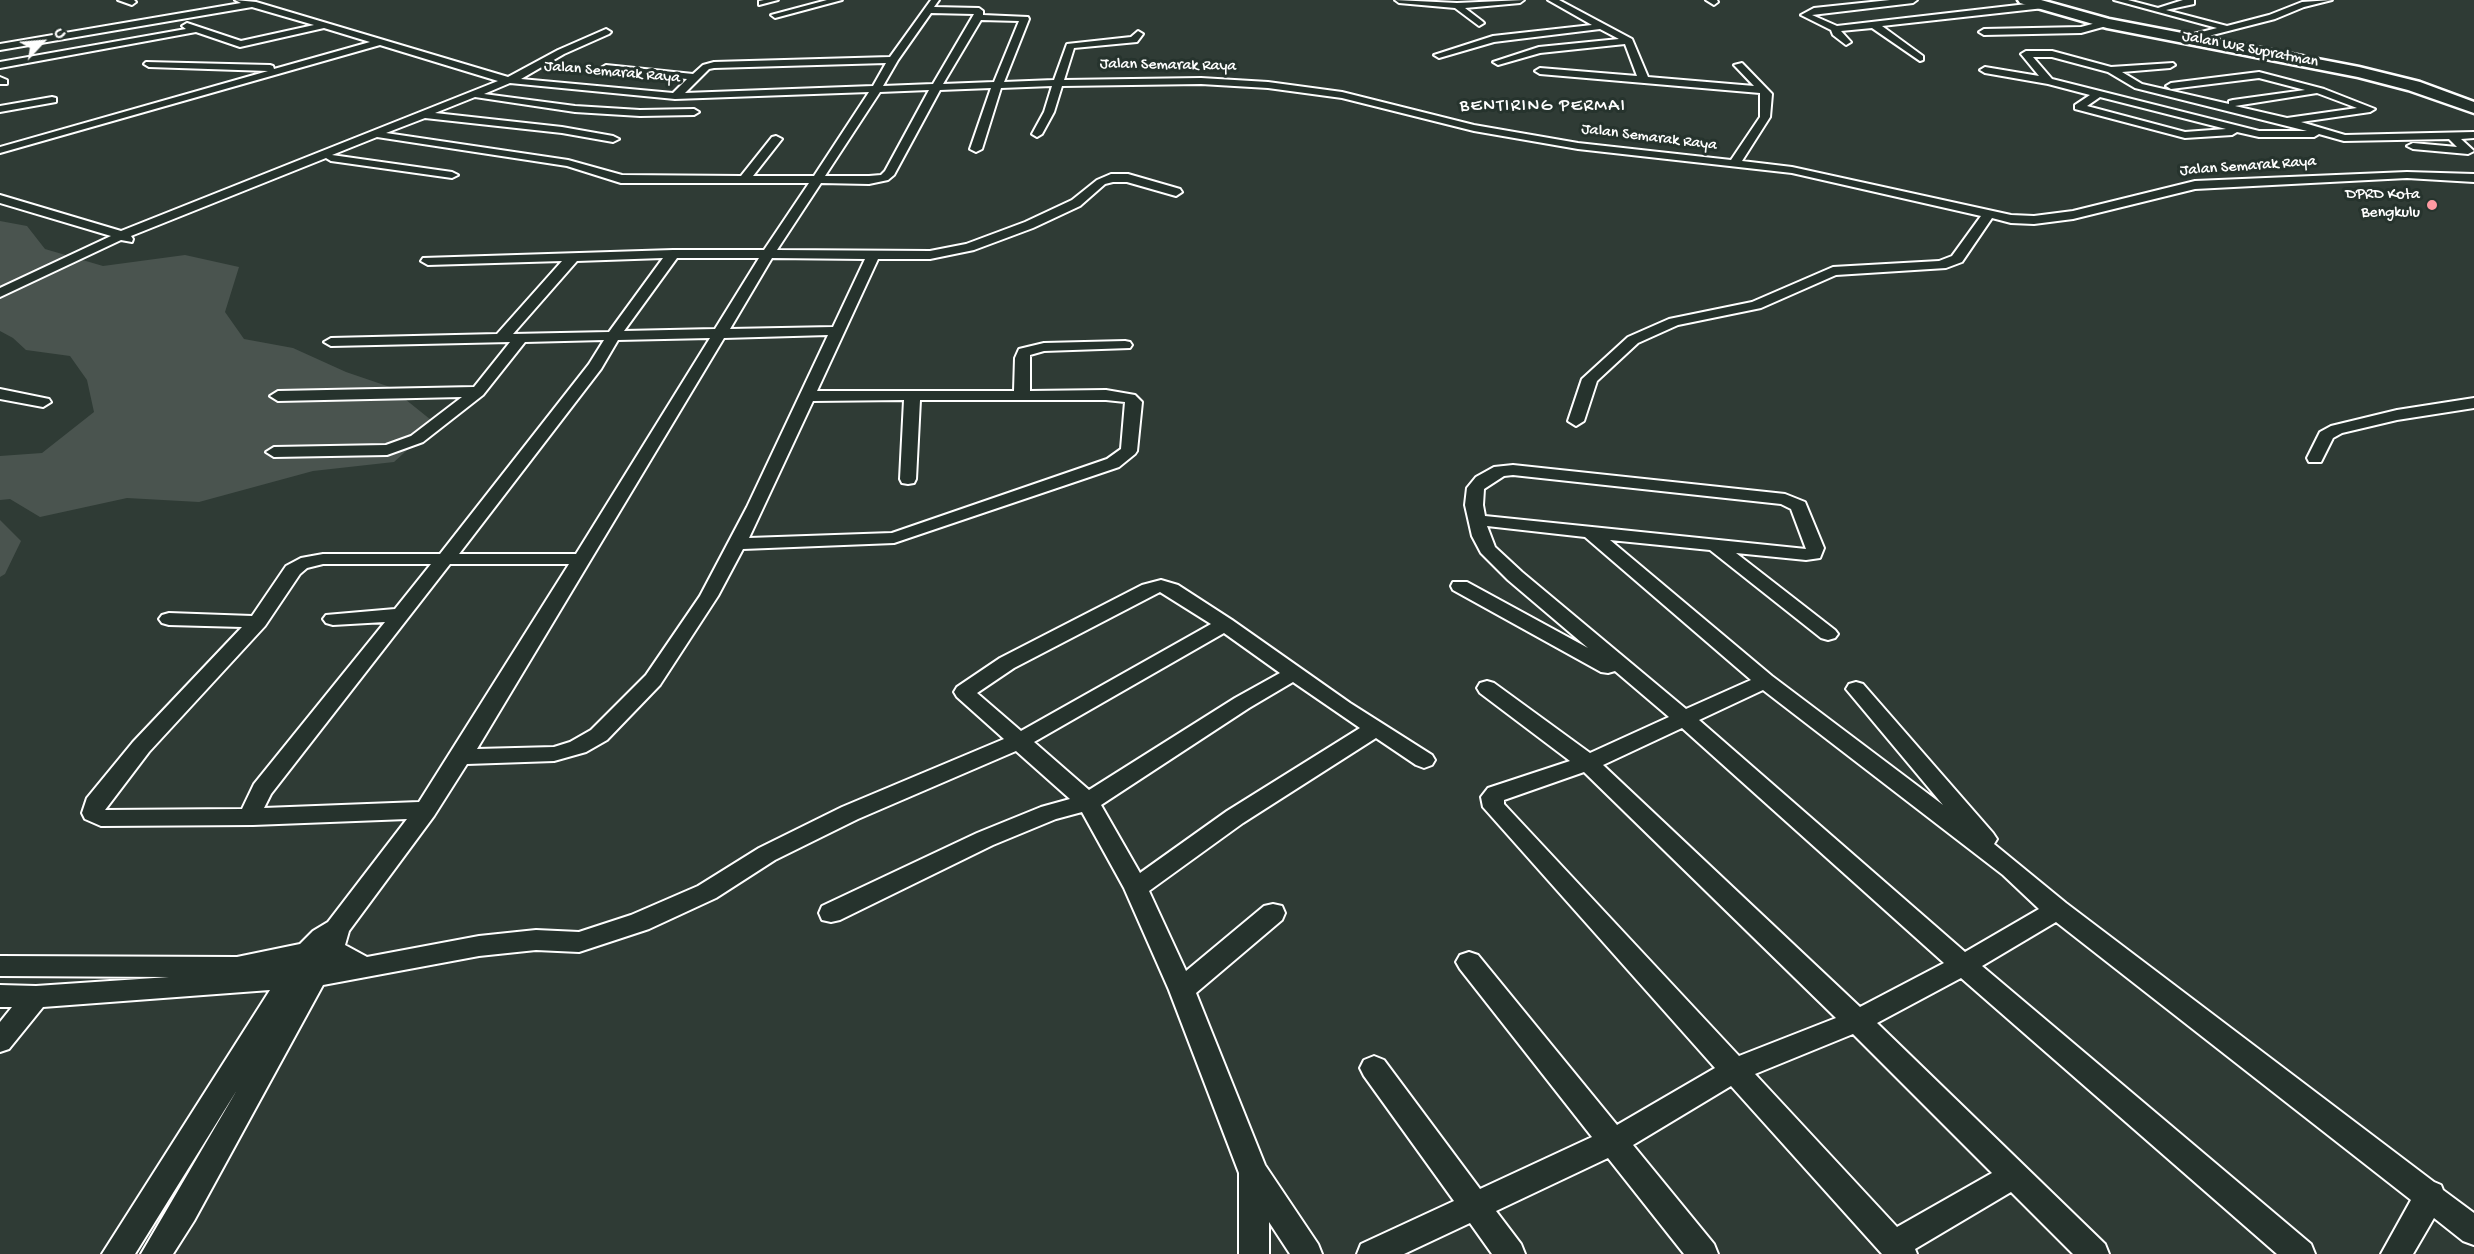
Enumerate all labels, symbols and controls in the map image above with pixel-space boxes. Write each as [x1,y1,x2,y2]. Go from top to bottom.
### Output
north arrow [12,12,72,72]
text: U [48,26,69,42]
street label: Jalan WR Supratman [2180,27,2320,73]
street label: Jalan Semarak Raya [1100,55,1236,77]
street label: Jalan Semarak Raya [543,57,681,89]
district label: BENTIRING PERMAI [1460,96,1626,118]
street label: Jalan Semarak Raya [1580,120,1718,156]
street label: Jalan Semarak Raya [2179,153,2317,181]
place label: DPRD Kota Bengkulu [2346,186,2420,224]
marker: DPRD Kota Bengkulu [2425,198,2439,212]

